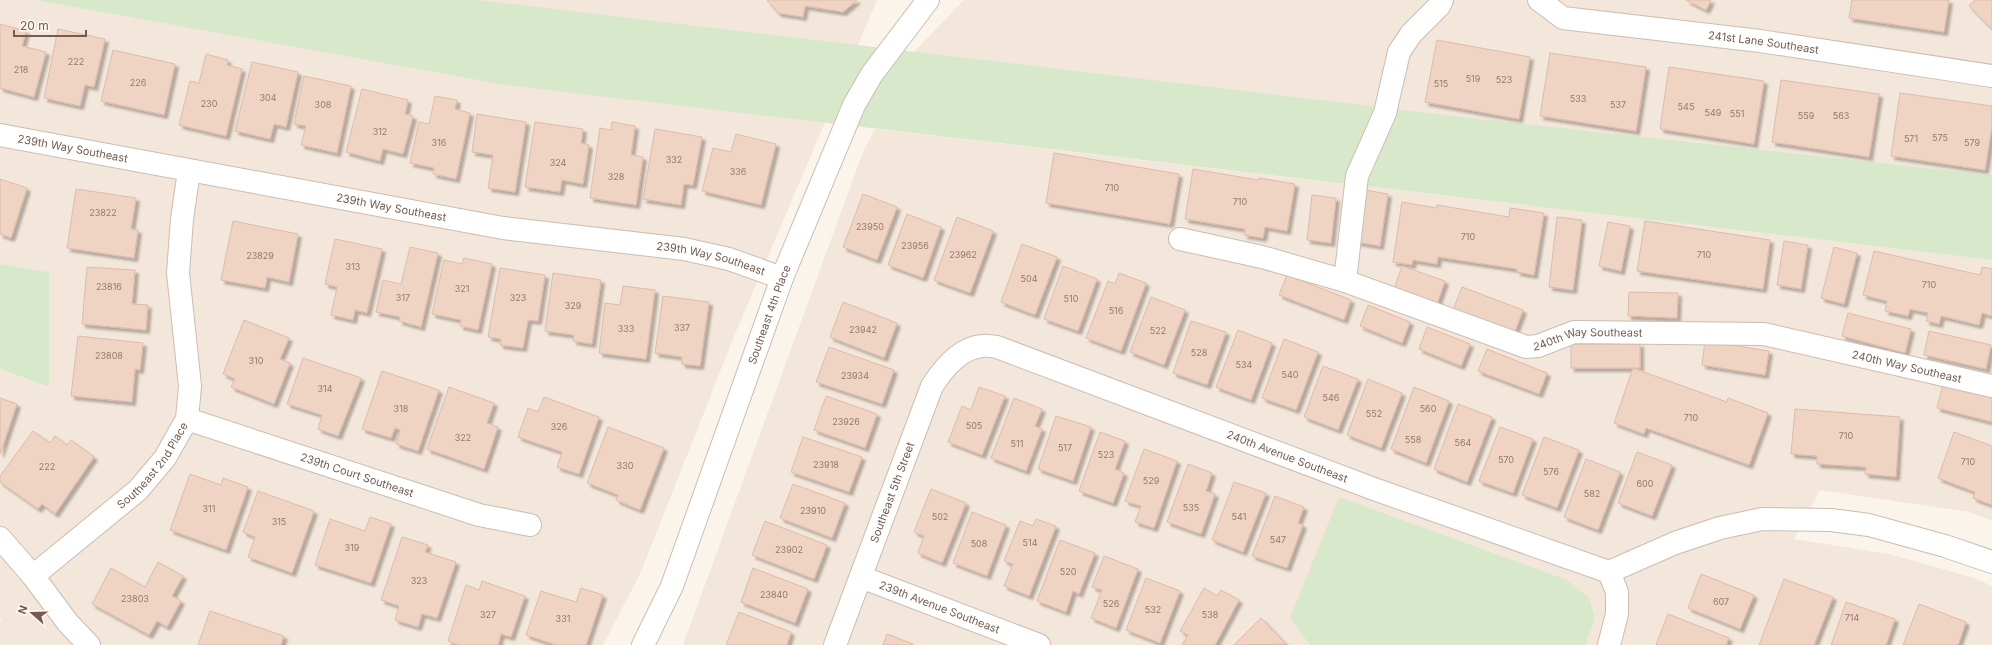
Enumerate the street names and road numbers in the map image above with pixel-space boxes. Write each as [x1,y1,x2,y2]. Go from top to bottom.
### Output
street label: 241st Lane Southeast [1708,28,1820,57]
street label: 239th Way Southeast [17,131,129,166]
street label: 239th Way Southeast [335,190,448,224]
street label: 239th Way Southeast [656,239,768,279]
street label: Southeast 4th Place [745,263,794,366]
street label: 240th Way Southeast [1533,325,1643,353]
street label: 240th Way Southeast [1851,347,1963,386]
street label: Southeast 2nd Place [114,420,191,511]
street label: 240th Avenue Southeast [1225,427,1350,486]
street label: Southeast 5th Street [867,440,918,545]
street label: 239th Court Southeast [299,450,416,500]
street label: 239th Avenue Southeast [877,578,1002,636]

